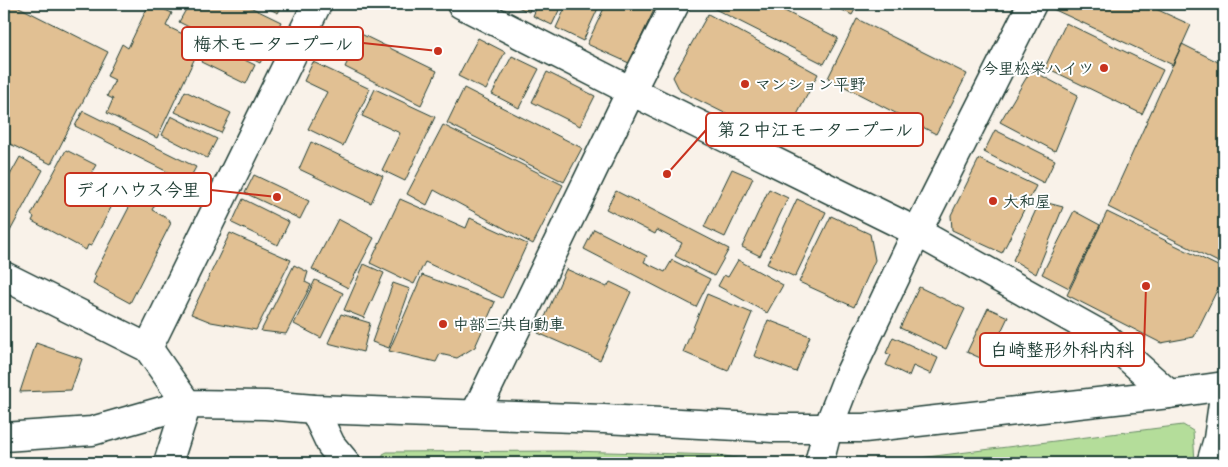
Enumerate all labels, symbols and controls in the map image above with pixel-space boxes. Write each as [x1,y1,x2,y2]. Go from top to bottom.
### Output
callout: 梅木モータープール [182,27,363,60]
text: 梅木モータープール [193,33,353,55]
place label: 今里松栄ハイツ [982,59,1094,78]
marker: 今里松栄ハイツ [1098,62,1110,74]
place label: マンション平野 [755,75,866,94]
marker: マンション平野 [739,78,751,90]
callout: 第２中江モータープール [706,113,923,146]
text: 第２中江モータープール [717,119,913,141]
callout: デイハウス今里 [65,173,211,206]
text: デイハウス今里 [76,179,200,201]
place label: 大和屋 [1003,192,1051,211]
marker: 大和屋 [987,195,999,207]
place label: 中部三共自動車 [453,315,565,334]
marker: 中部三共自動車 [437,318,449,330]
callout: 白崎整形外科内科 [980,333,1144,366]
text: 白崎整形外科内科 [990,339,1134,361]

